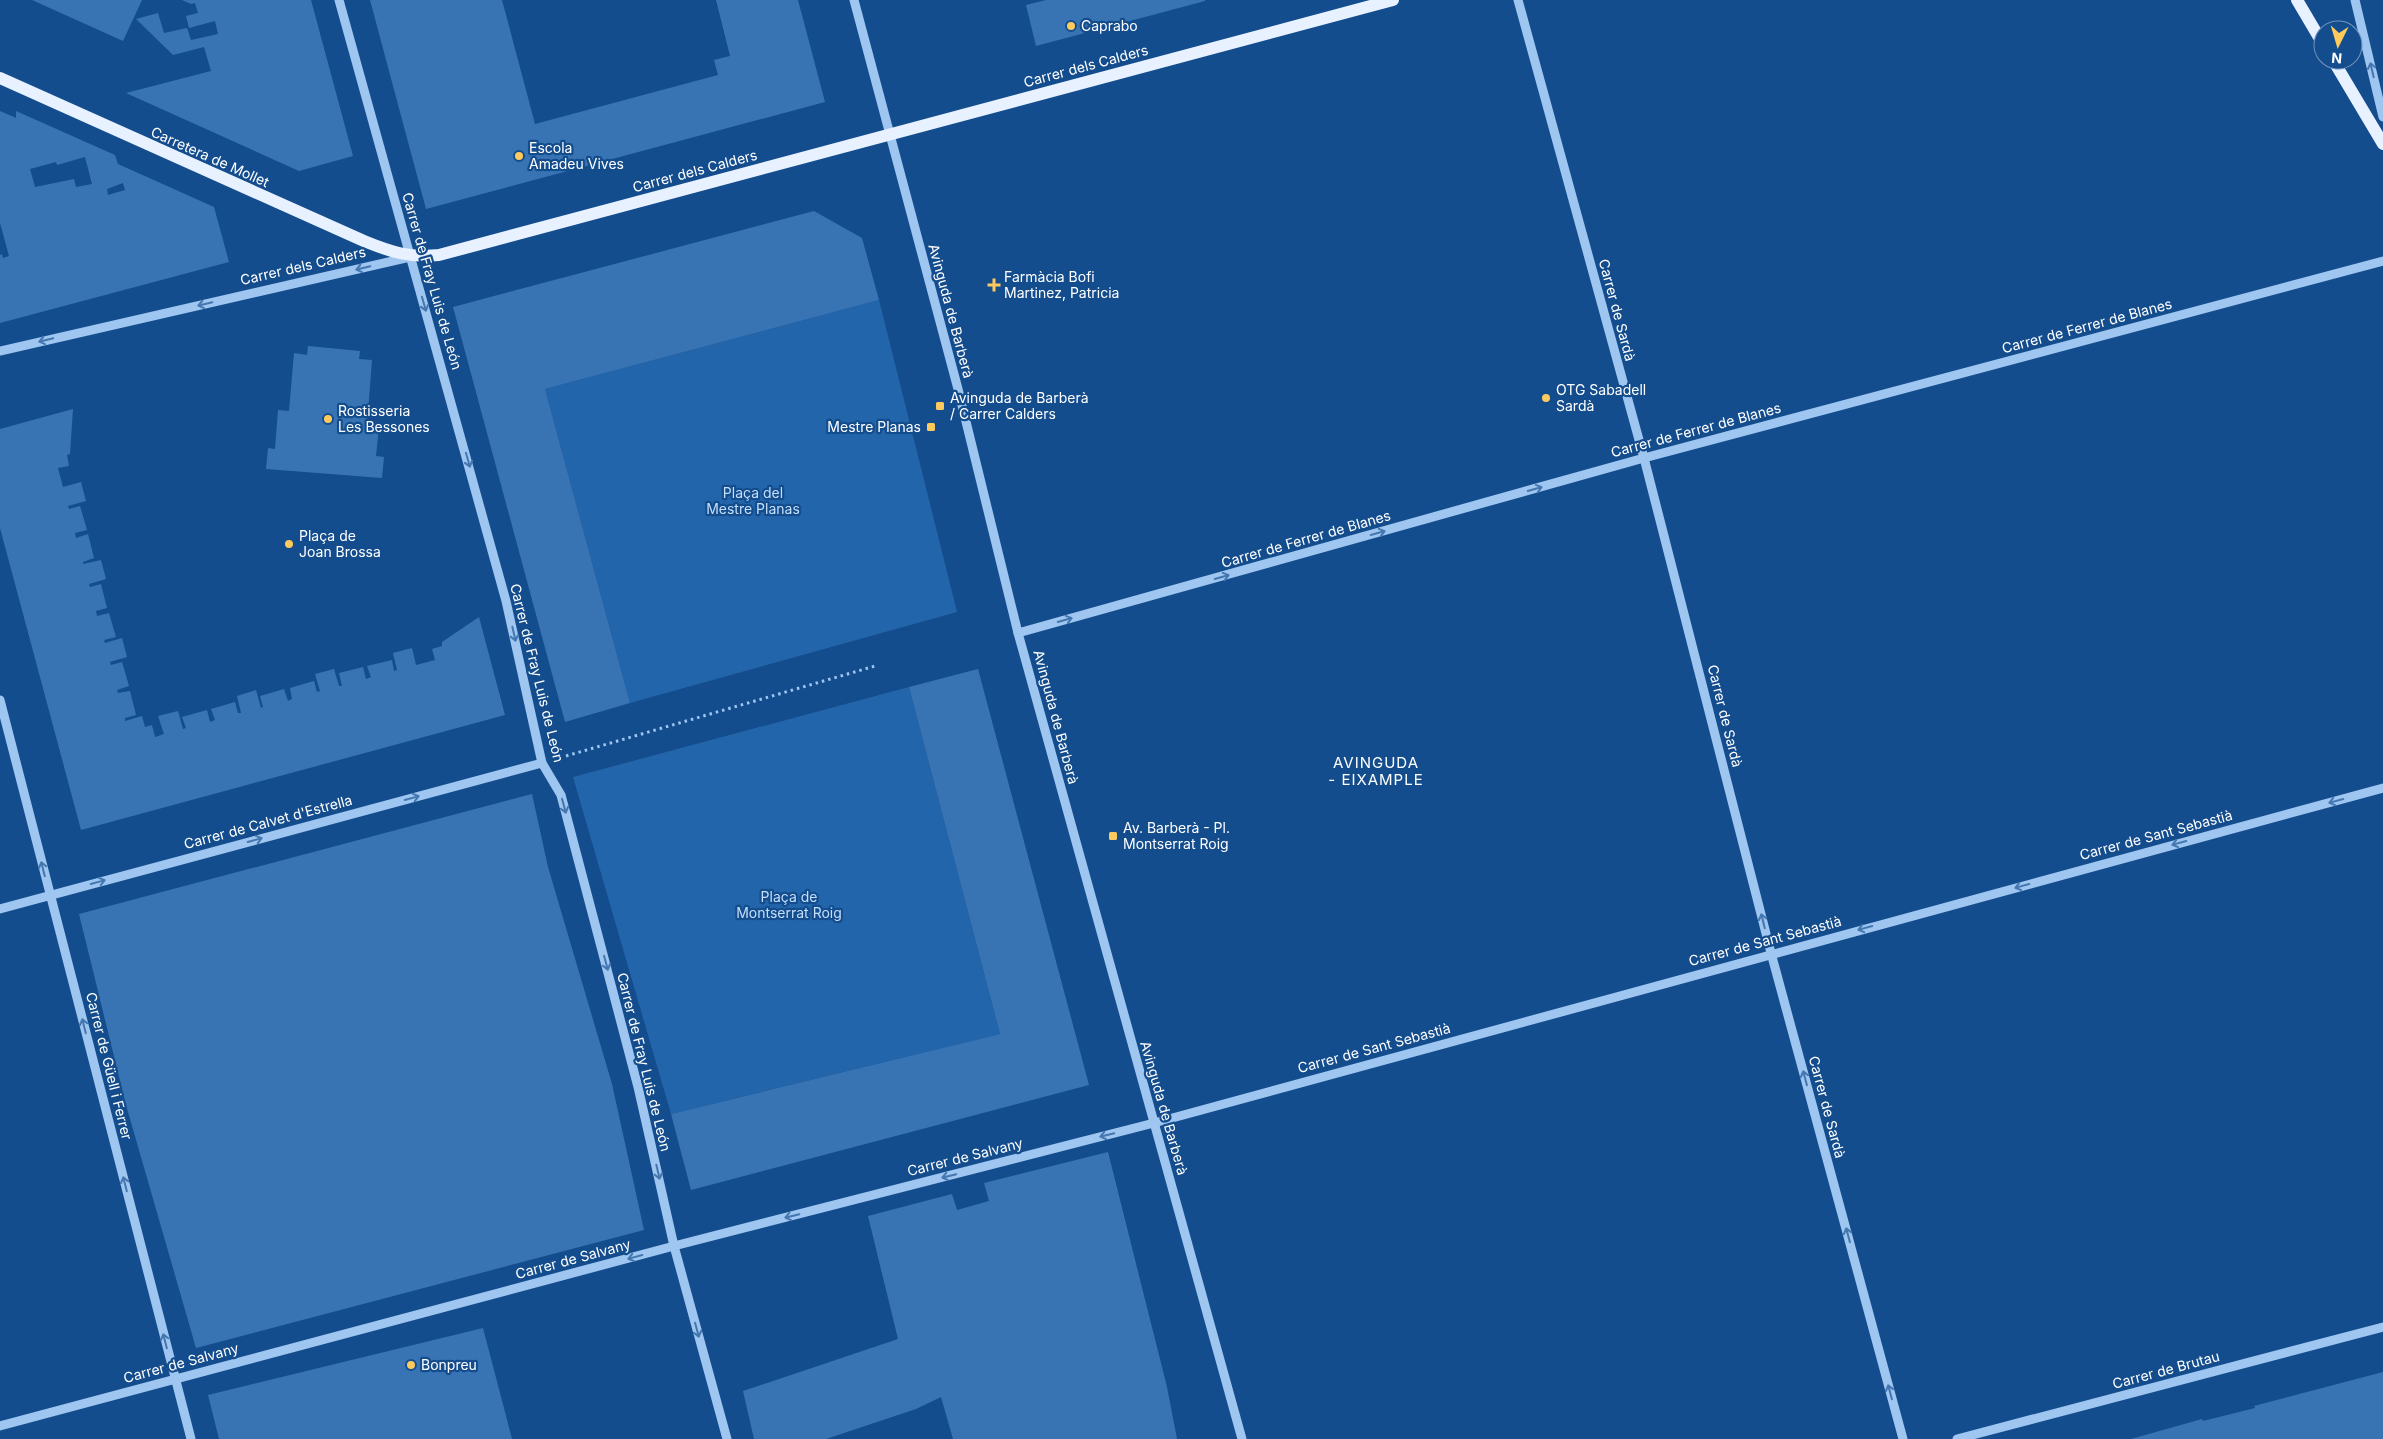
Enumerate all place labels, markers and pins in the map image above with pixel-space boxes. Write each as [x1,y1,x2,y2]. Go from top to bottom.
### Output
place label: Caprabo [1081,17,1138,34]
marker: Caprabo [1065,20,1077,32]
place label: Escola Amadeu Vives [529,139,624,172]
marker: Escola Amadeu Vives [513,150,525,162]
place label: Farmàcia Bofi Martinez, Patricia [1004,268,1119,301]
marker: Farmàcia Bofi Martinez, Patricia [988,279,1000,291]
place label: OTG Sabadell Sardà [1556,381,1646,414]
place label: Avinguda de Barberà / Carrer Calders [950,389,1089,422]
marker: OTG Sabadell Sardà [1540,392,1552,404]
marker: Avinguda de Barberà / Carrer Calders [934,400,946,412]
place label: Rostisseria Les Bessones [338,402,430,435]
marker: Rostisseria Les Bessones [322,413,334,425]
place label: Mestre Planas [827,418,921,435]
marker: Mestre Planas [925,421,937,433]
place label: Plaça de Joan Brossa [299,527,381,560]
marker: Plaça de Joan Brossa [283,538,295,550]
place label: Av. Barberà - Pl. Montserrat Roig [1123,819,1230,852]
marker: Av. Barberà - Pl. Montserrat Roig [1107,830,1119,842]
place label: Bonpreu [421,1356,477,1373]
marker: Bonpreu [405,1359,417,1371]

